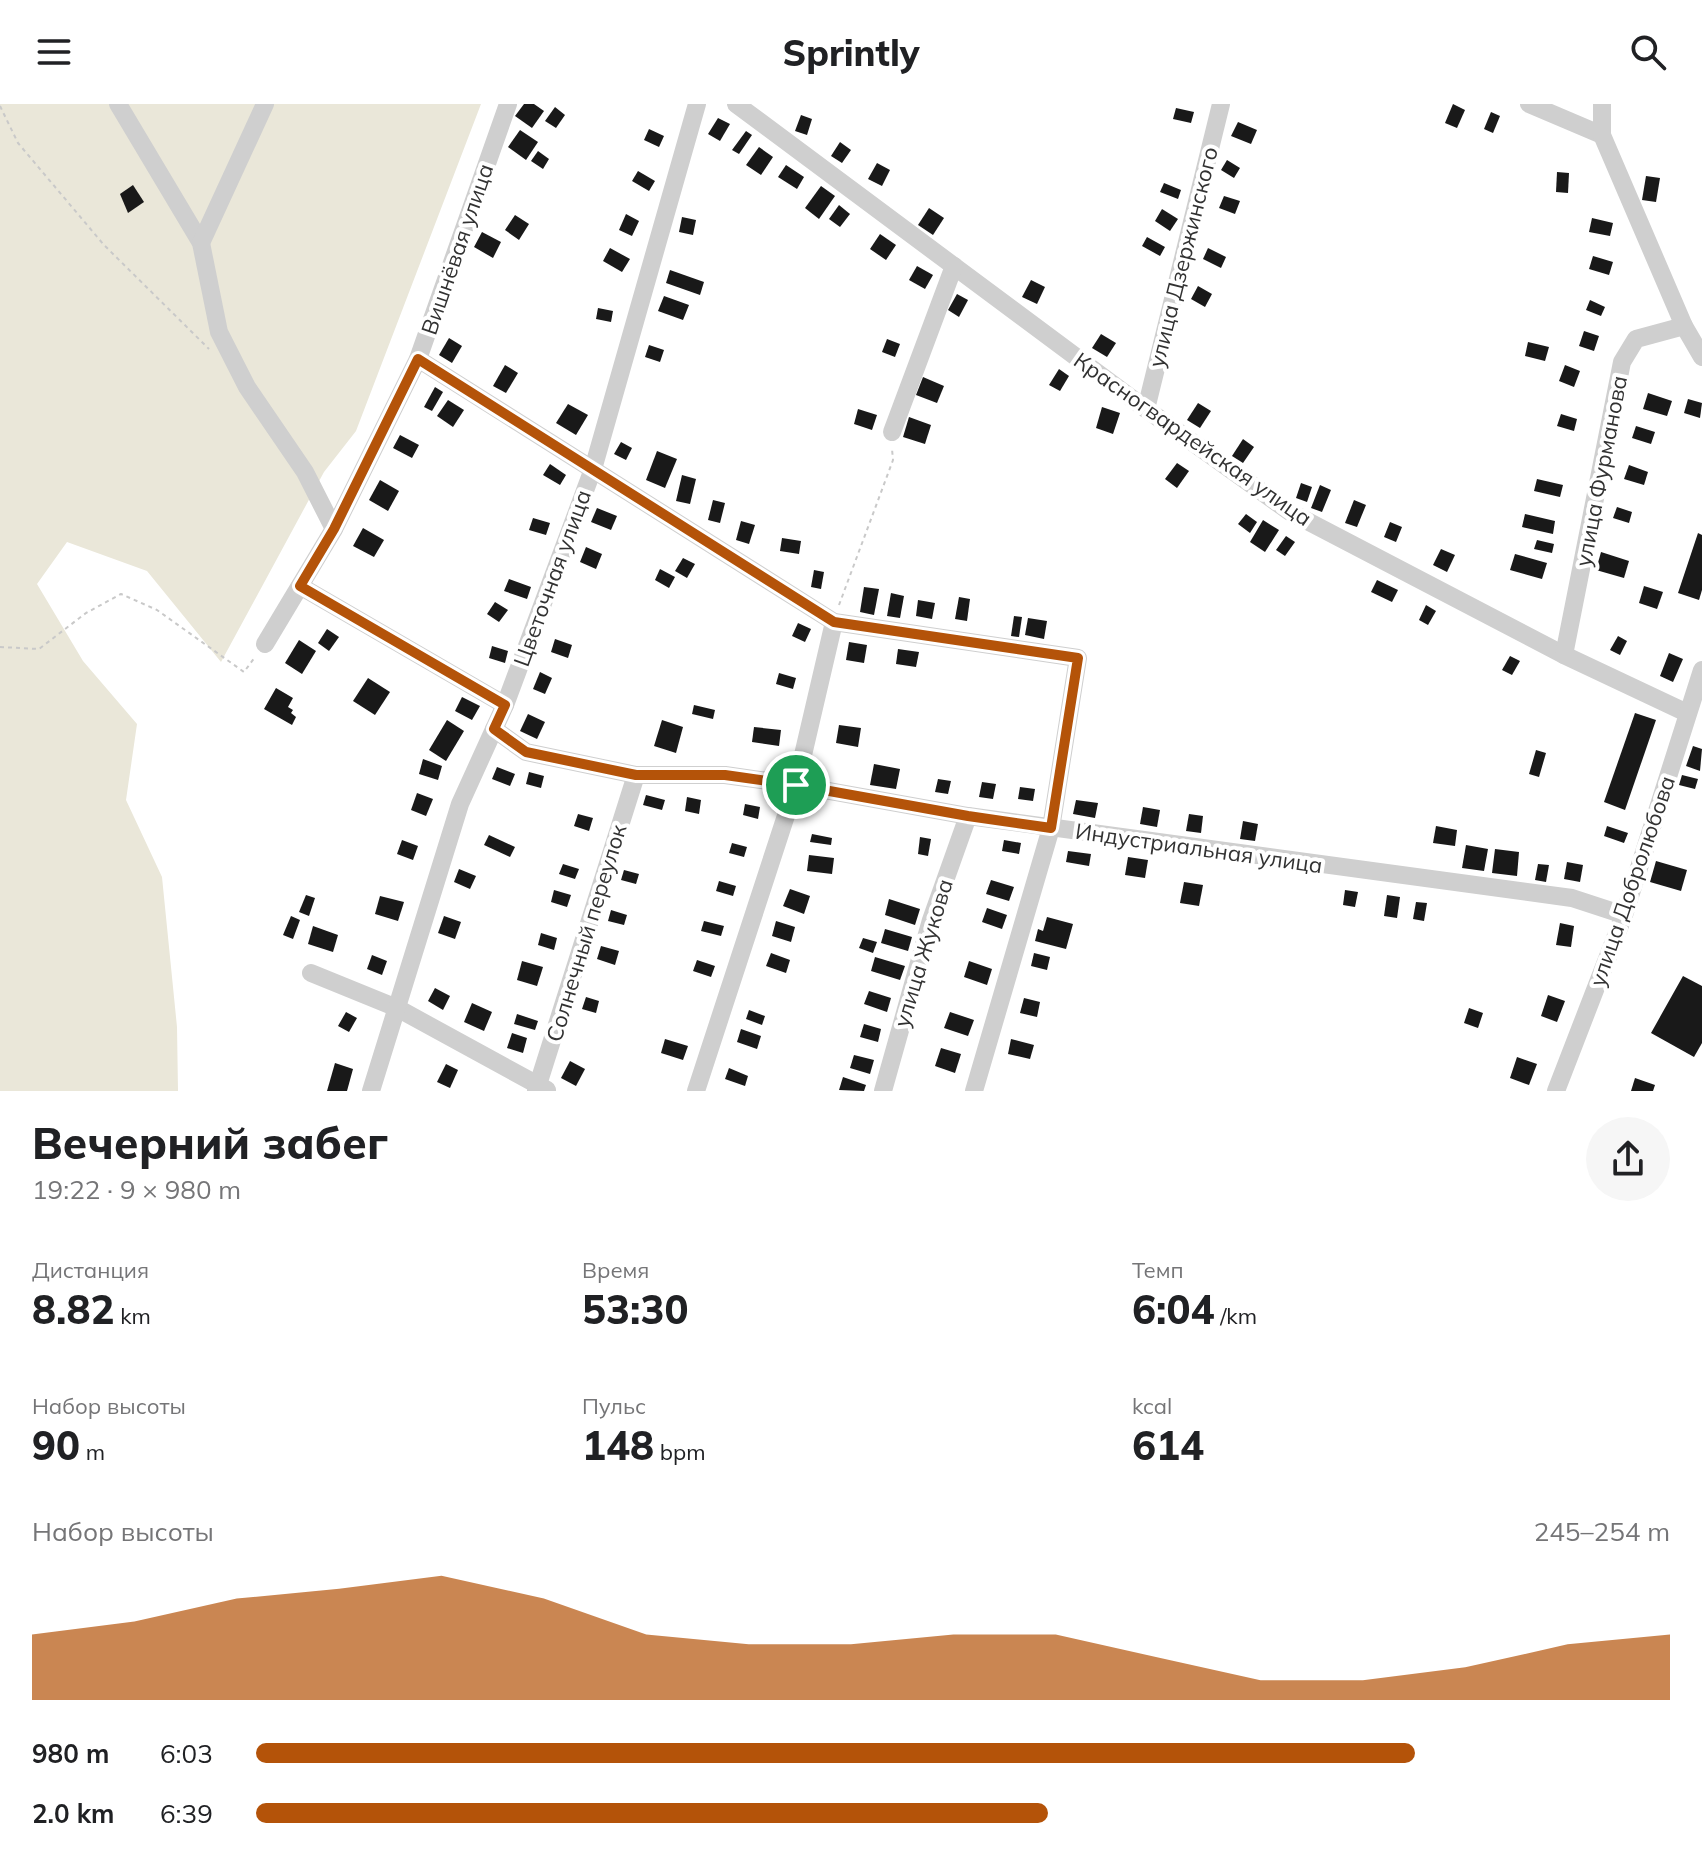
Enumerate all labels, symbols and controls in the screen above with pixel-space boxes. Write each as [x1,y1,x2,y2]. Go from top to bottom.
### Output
icon: menu [32,30,76,74]
text: Sprintly [782,30,920,75]
icon: search [1626,30,1670,74]
street label: улица Дзержинского [1142,144,1224,370]
street label: Вишнёвая улица [415,160,499,338]
street label: Красногвардейская улица [1069,346,1317,532]
street label: улица Фурманова [1569,373,1633,569]
street label: Цветочная улица [507,486,597,670]
pin [762,751,830,819]
icon: arrive [774,763,818,807]
street label: улица Добролюбова [1583,772,1681,990]
street label: Индустриальная улица [1074,817,1324,879]
street label: Солнечный переулок [540,821,632,1045]
street label: улица Жукова [887,876,959,1030]
text: Вечерний забег [32,1115,388,1170]
button: share [1586,1117,1670,1201]
text: 19:22 · 9 × 980 m [32,1173,241,1206]
text: Дистанция [32,1256,149,1284]
text: Время [582,1256,649,1284]
text: Темп [1132,1256,1184,1284]
text: 8.82 [32,1284,114,1334]
text: 53:30 [582,1284,688,1334]
text: 6:04 [1132,1284,1214,1334]
text: km [114,1302,151,1330]
text: /km [1214,1302,1257,1330]
text: Набор высоты [32,1392,186,1420]
text: Пульс [582,1392,646,1420]
text: kcal [1132,1392,1172,1420]
text: 90 [32,1420,80,1470]
text: 148 [582,1420,654,1470]
text: 614 [1132,1420,1204,1470]
text: m [80,1438,105,1466]
text: bpm [654,1438,705,1466]
text: Набор высоты [32,1515,214,1548]
text: 245–254 m [1534,1515,1670,1548]
text: 980 m [32,1737,109,1770]
text: 6:03 [160,1737,213,1770]
text: 2.0 km [32,1797,115,1830]
text: 6:39 [160,1797,213,1830]

